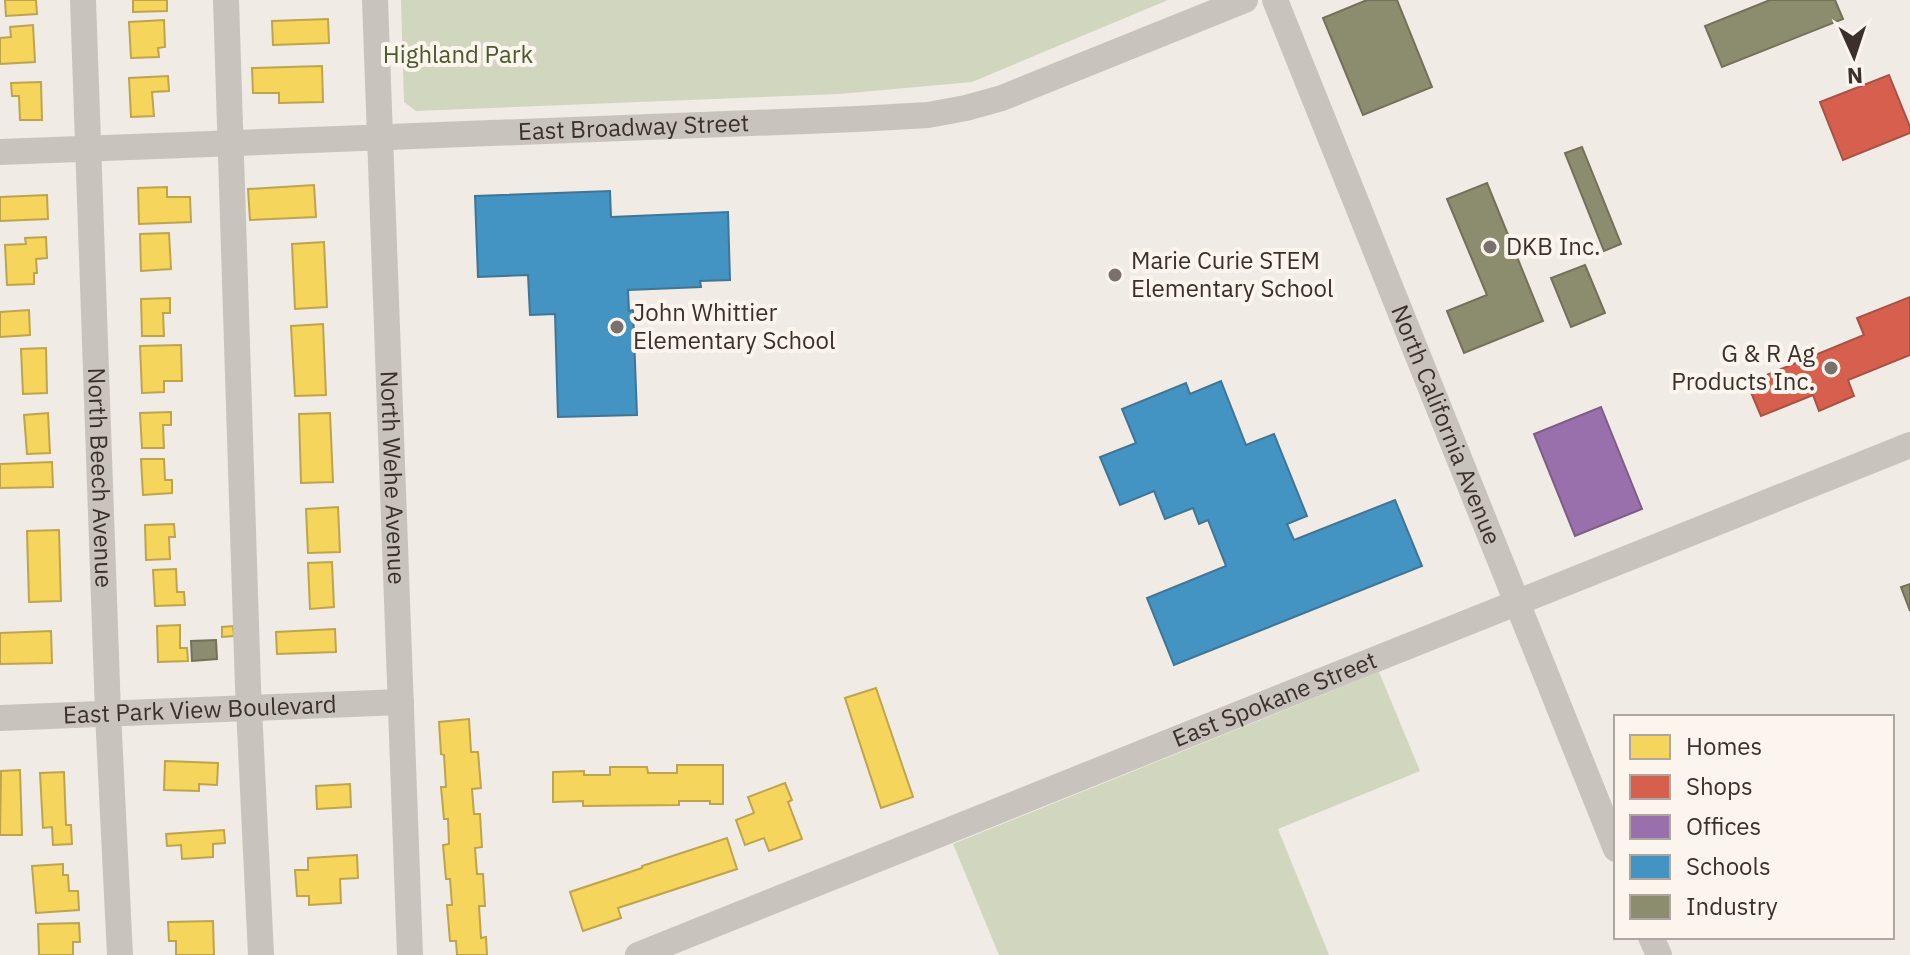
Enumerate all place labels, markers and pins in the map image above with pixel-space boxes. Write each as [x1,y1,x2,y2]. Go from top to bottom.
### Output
place label: DKB Inc. [1506,230,1601,262]
marker: DKB Inc. [1481,238,1499,256]
place label: Marie Curie STEM Elementary School [1131,244,1333,304]
marker: Marie Curie STEM Elementary School [1106,266,1124,284]
place label: John Whittier Elementary School [633,296,835,356]
marker: John Whittier Elementary School [608,318,626,336]
place label: G & R Ag Products Inc. [1671,337,1815,397]
marker: G & R Ag Products Inc. [1822,359,1840,377]

